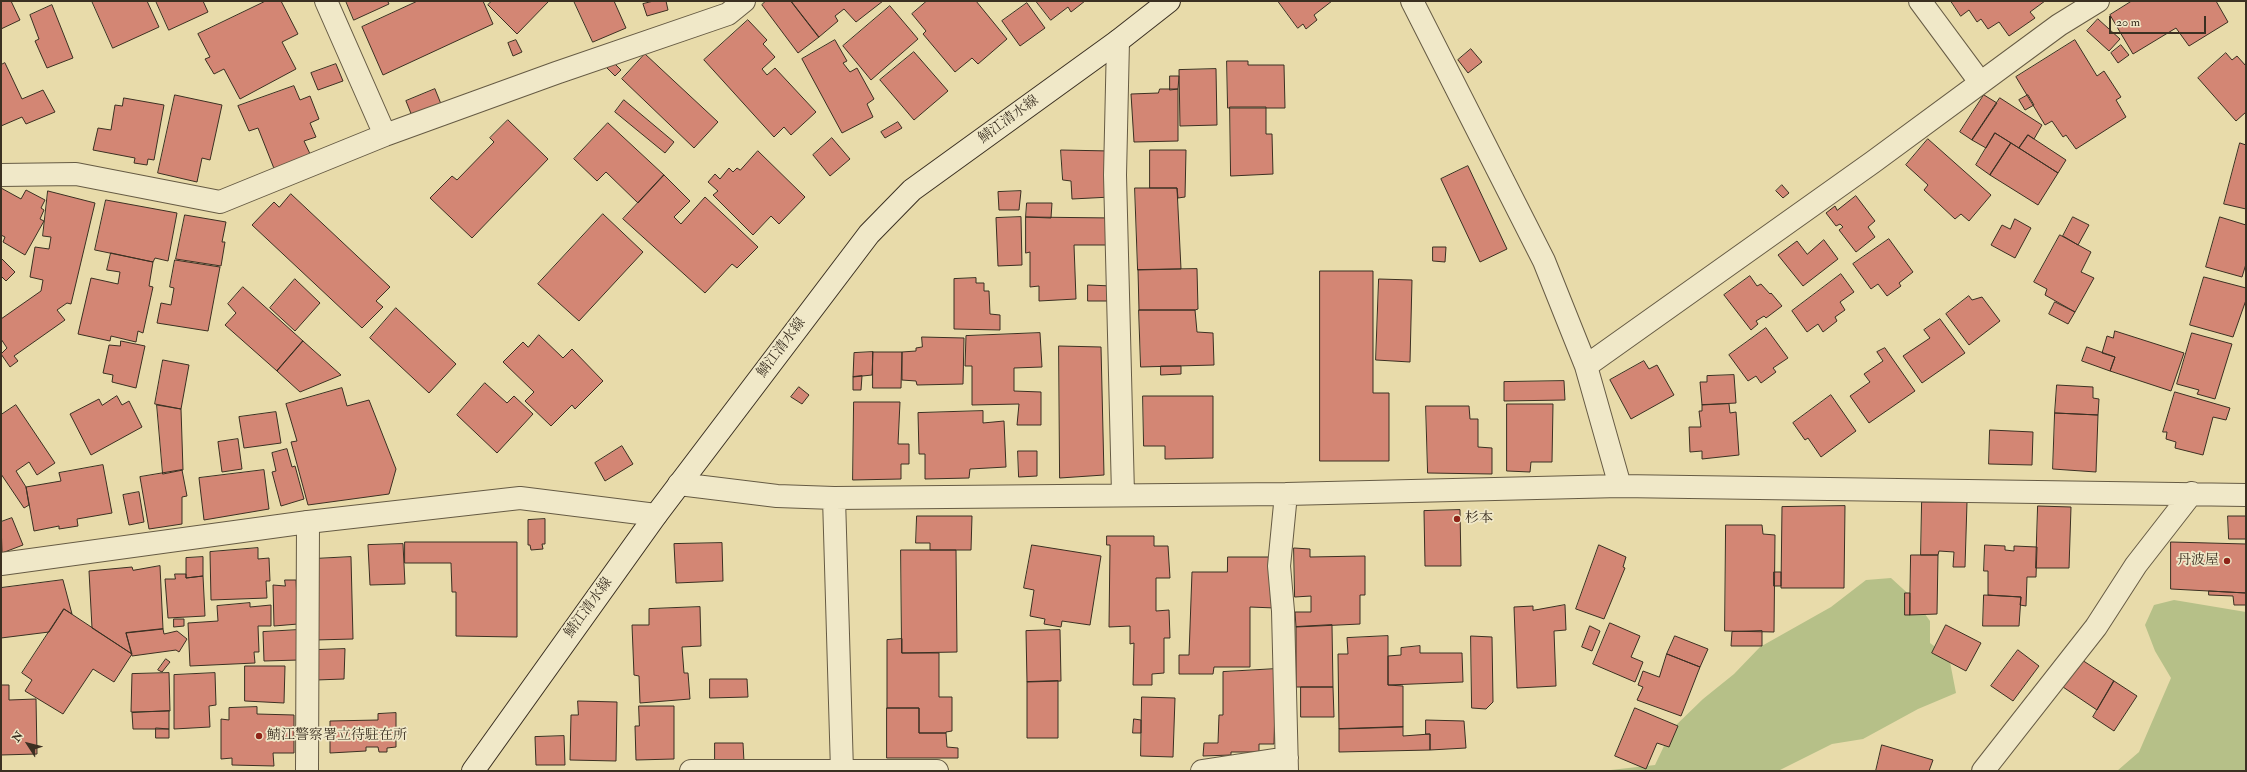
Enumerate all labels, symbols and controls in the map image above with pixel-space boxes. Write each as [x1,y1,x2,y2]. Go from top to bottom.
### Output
scale bar [2111,8,2208,34]
text: 20 m [2116,15,2140,30]
street label: 鯖江清水線 [976,93,1042,147]
street label: 鯖江清水線 [754,315,810,381]
place label: 杉本 [1465,511,1493,527]
marker: 杉本 [1452,514,1462,524]
place label: 丹波屋 [2177,553,2219,569]
marker: 丹波屋 [2222,556,2232,566]
street label: 鯖江清水線 [562,575,616,641]
north arrow [8,724,48,764]
place label: 鯖江警察署立待駐在所 [267,728,407,744]
text: N [10,729,26,744]
marker: 鯖江警察署立待駐在所 [254,731,264,741]

